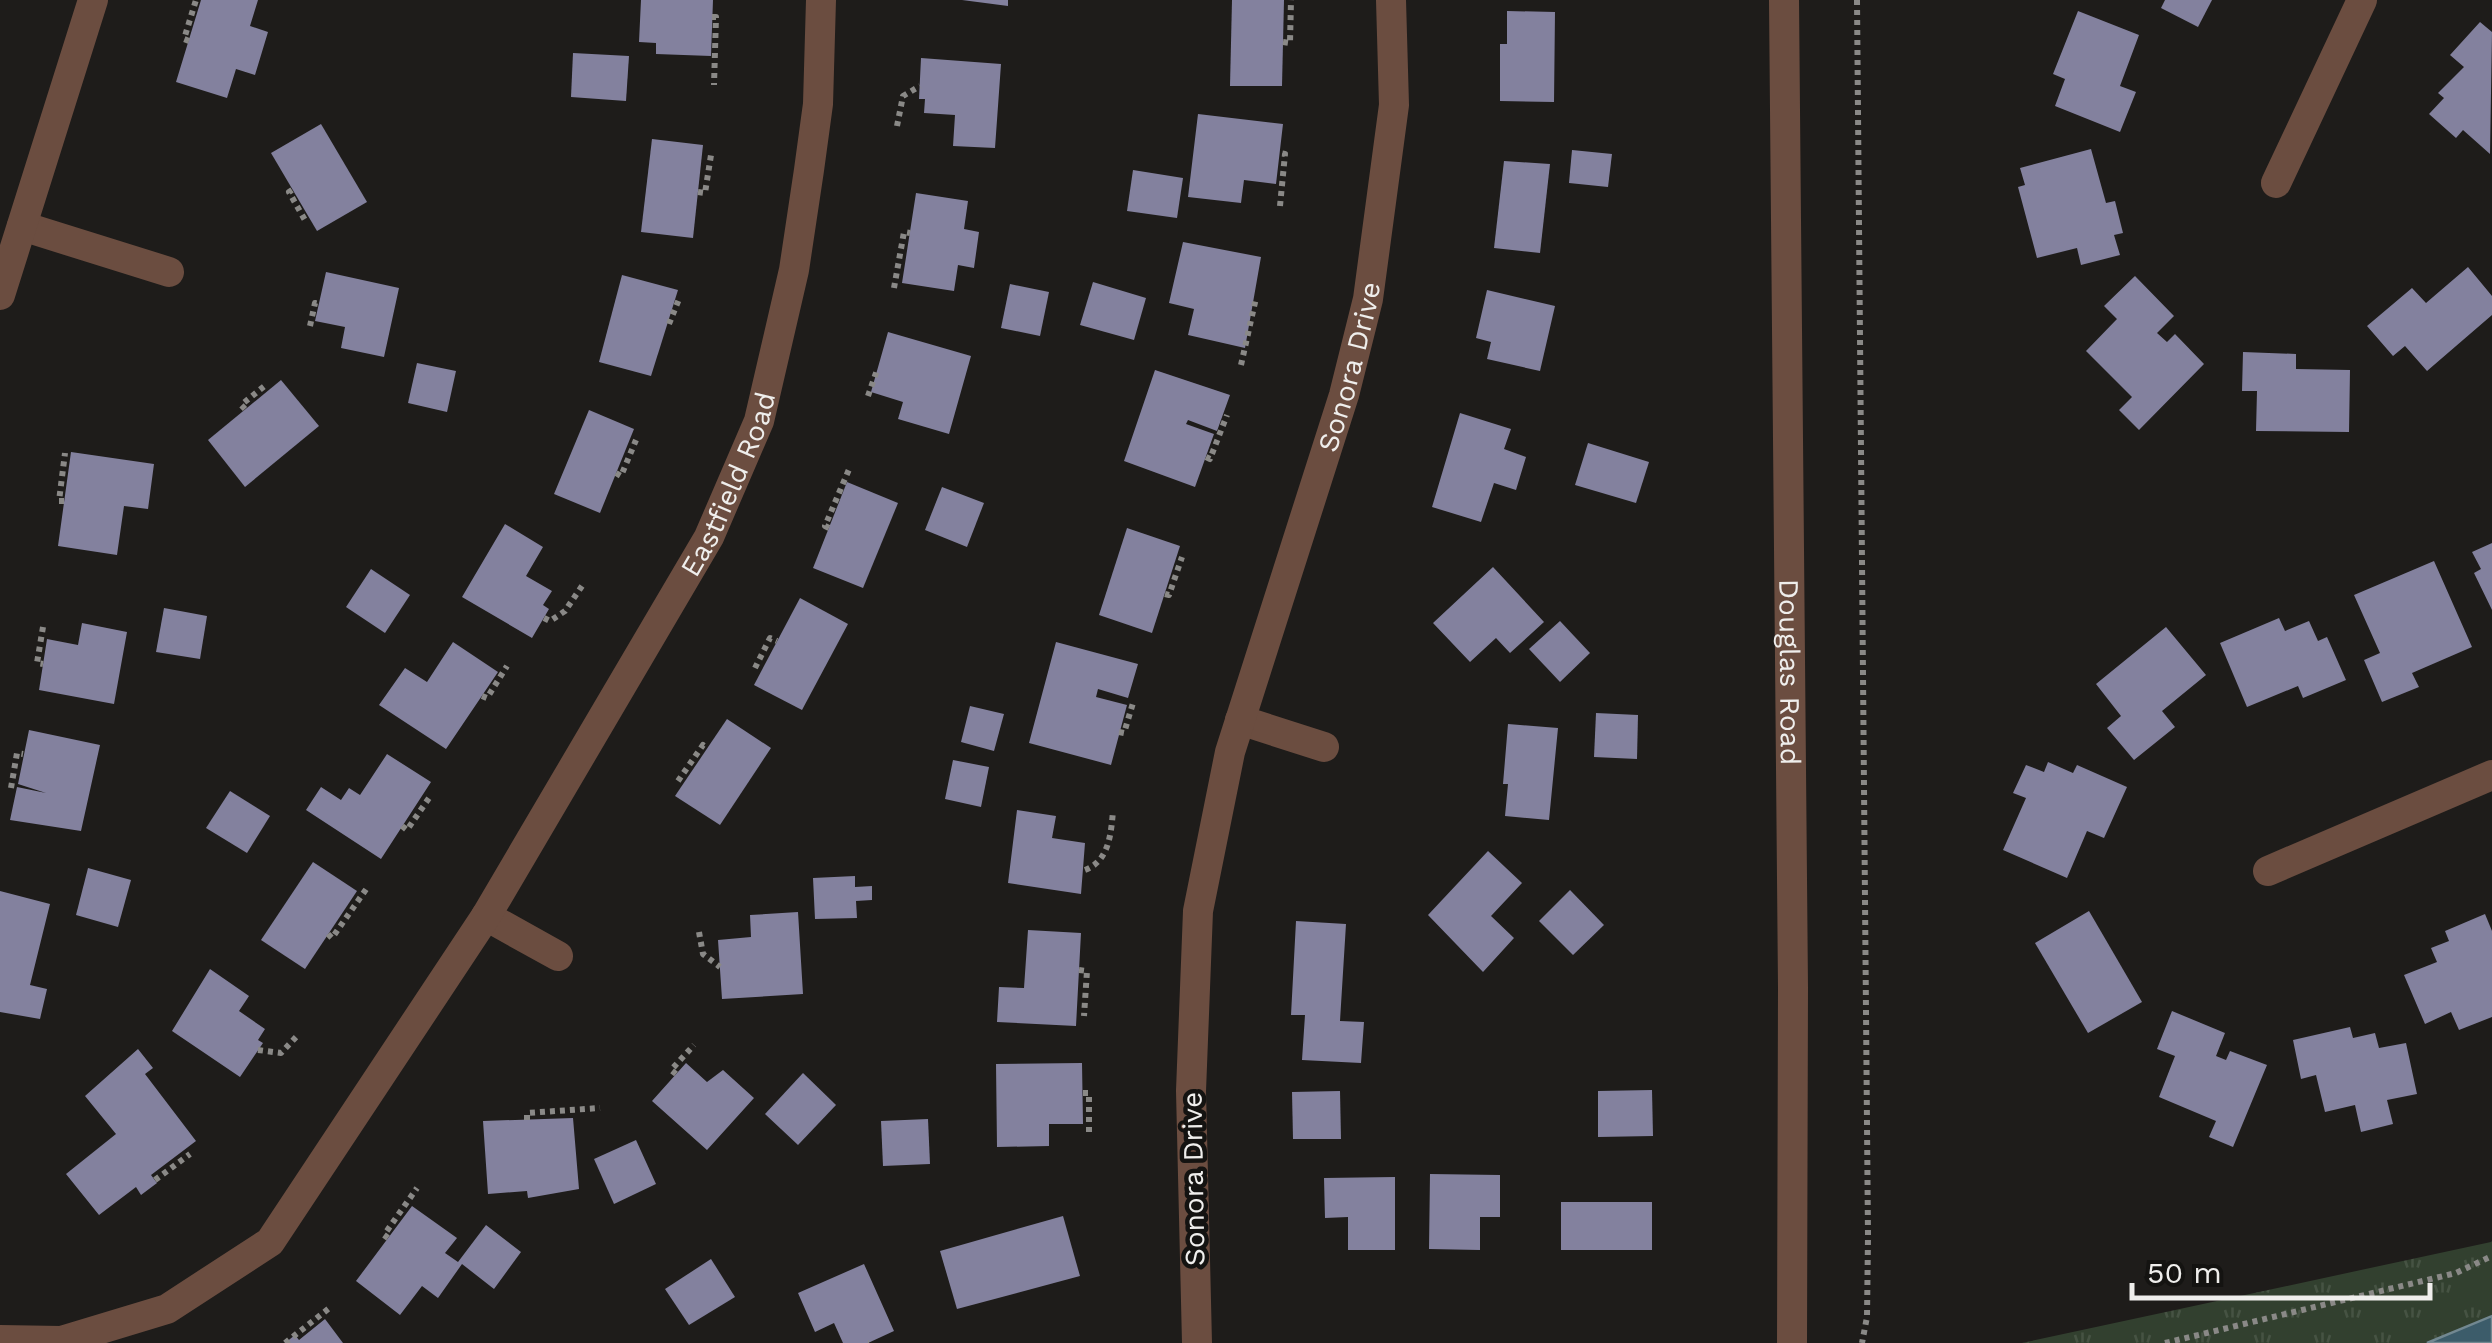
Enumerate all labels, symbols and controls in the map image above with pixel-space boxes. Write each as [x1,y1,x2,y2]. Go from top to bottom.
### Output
street label: Sonora Drive [1311,280,1387,456]
street label: Eastfield Road [674,389,782,582]
street label: Douglas Road [1772,579,1807,765]
street label: Sonora Drive [1175,1092,1212,1266]
scale bar [2132,1238,2430,1300]
text: 50 m [2147,1255,2222,1290]

